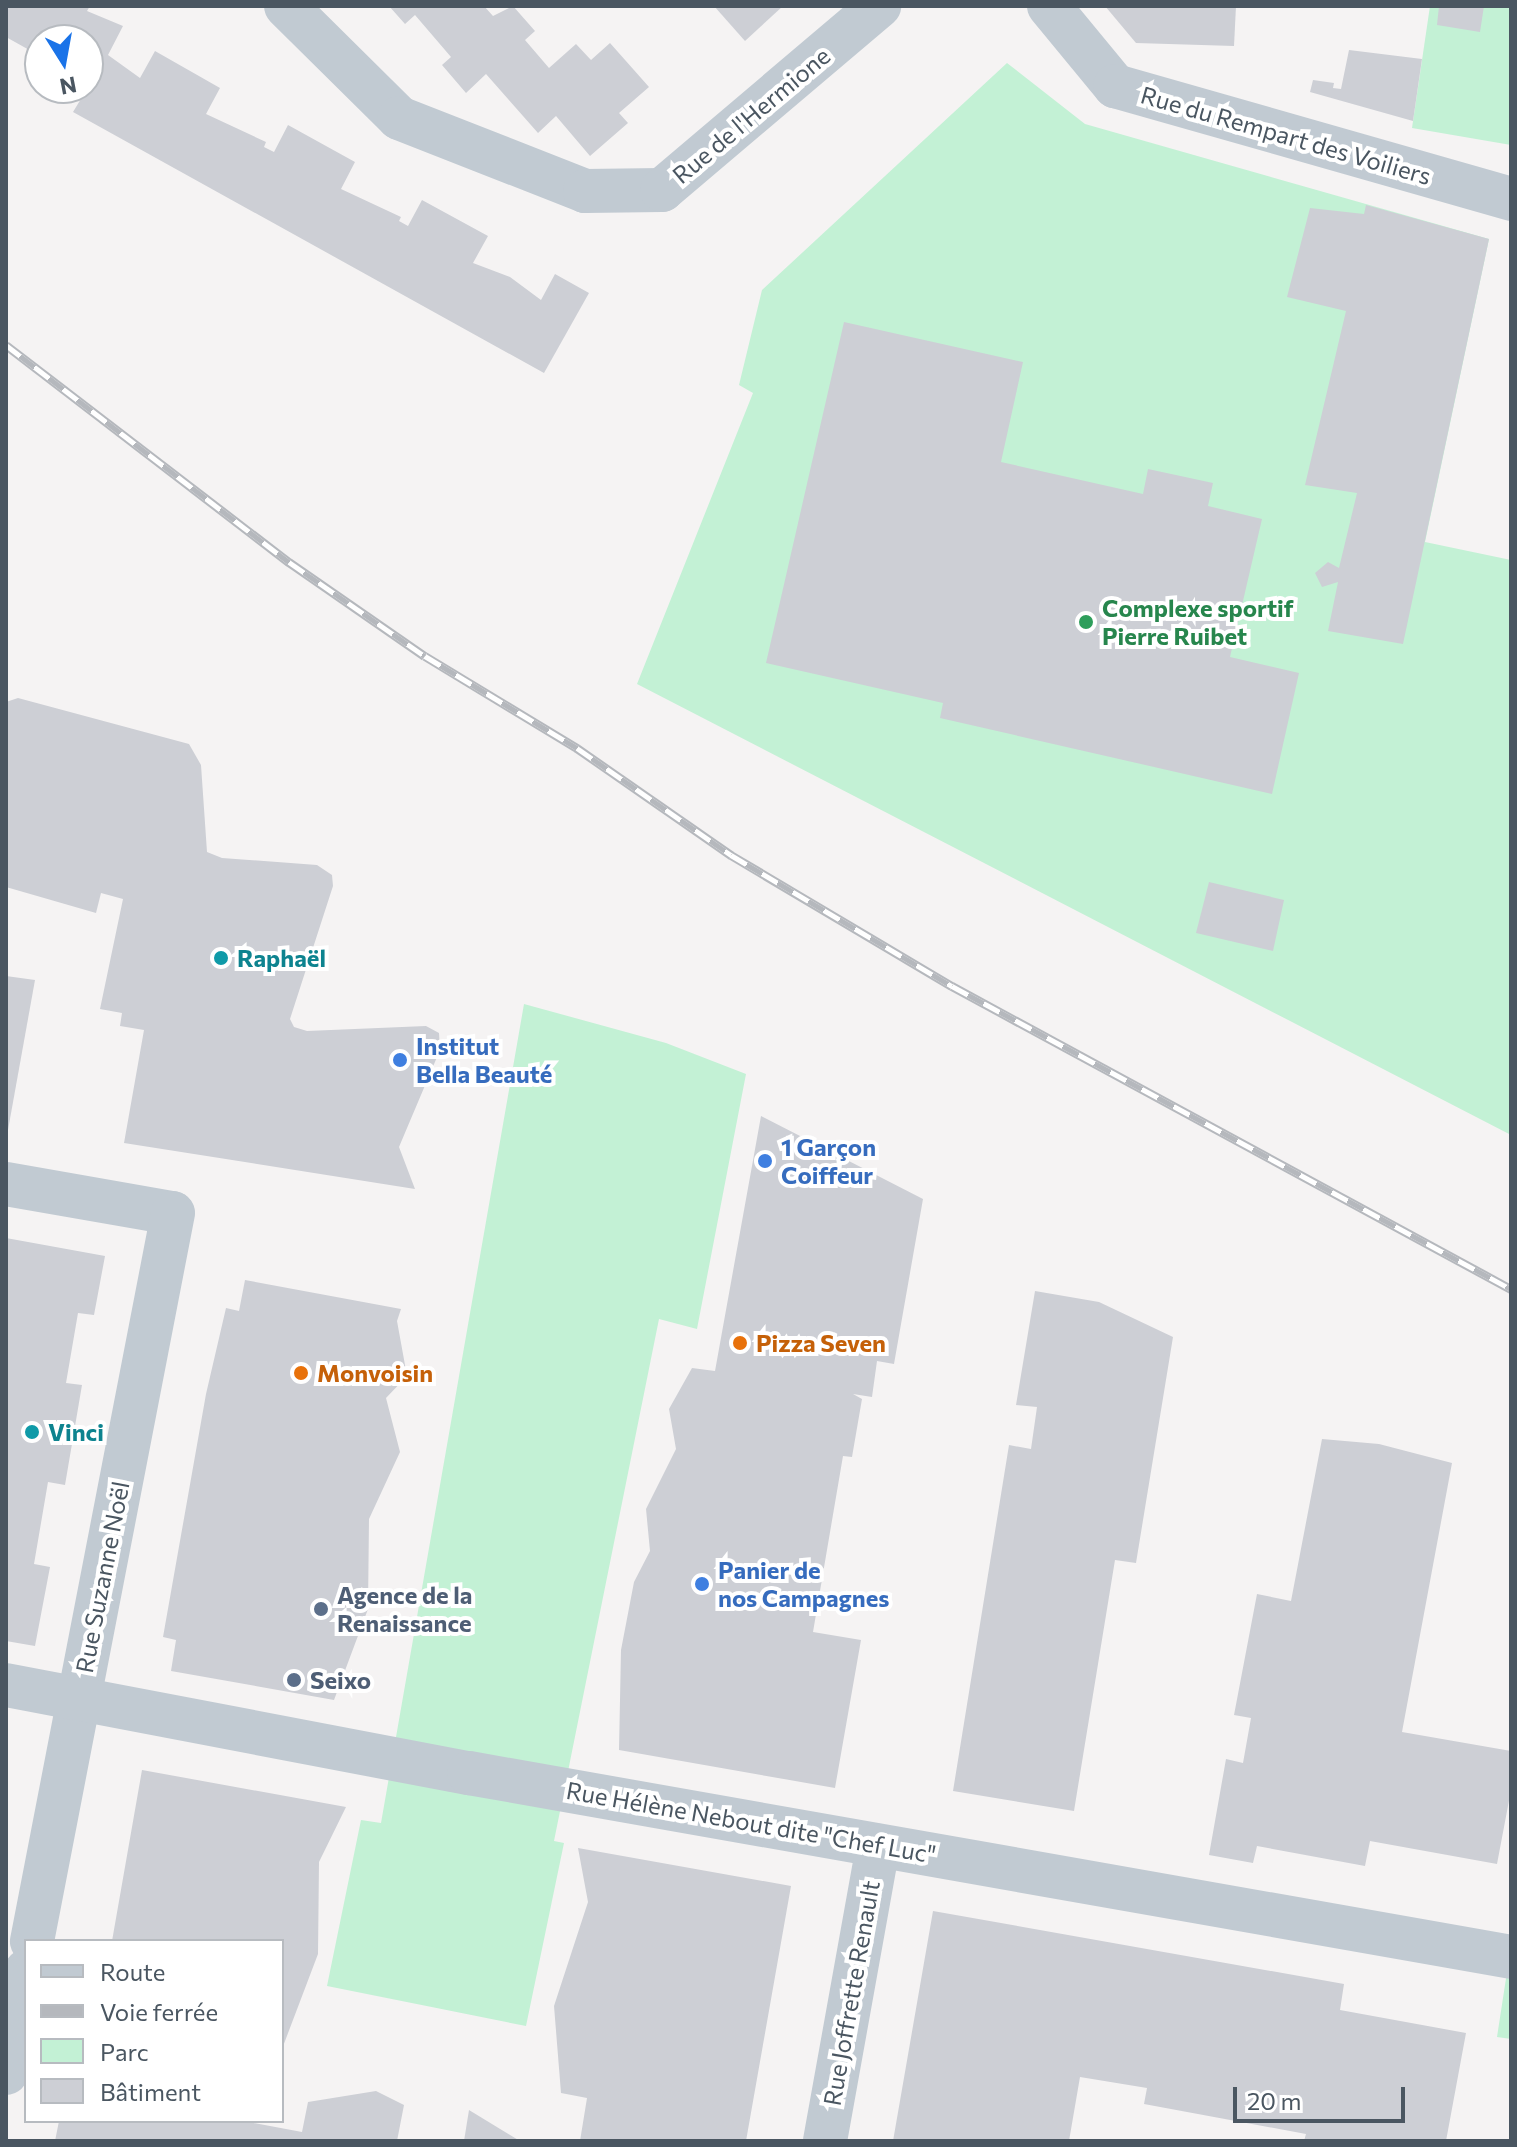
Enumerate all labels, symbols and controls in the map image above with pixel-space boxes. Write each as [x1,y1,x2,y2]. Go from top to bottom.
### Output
north arrow [24,24,104,104]
street label: Rue de l'Hermione [666,41,836,189]
text: N [58,71,79,101]
street label: Rue du Rempart des Voiliers [1138,80,1434,190]
place label: Complexe sportif Pierre Ruibet [1102,594,1294,650]
marker: Complexe sportif Pierre Ruibet [1077,613,1095,631]
place label: Raphaël [237,944,326,972]
marker: Raphaël [212,949,230,967]
place label: Institut Bella Beauté [416,1032,552,1088]
marker: Institut Bella Beauté [391,1051,409,1069]
place label: 1 Garçon Coiffeur [781,1133,876,1189]
marker: 1 Garçon Coiffeur [756,1152,774,1170]
place label: Pizza Seven [756,1329,886,1357]
marker: Pizza Seven [731,1334,749,1352]
place label: Monvoisin [317,1359,433,1387]
marker: Monvoisin [292,1364,310,1382]
place label: Vinci [48,1418,104,1446]
marker: Vinci [23,1423,41,1441]
street label: Rue Suzanne Noël [69,1479,135,1675]
place label: Panier de nos Campagnes [718,1556,889,1612]
marker: Panier de nos Campagnes [693,1575,711,1593]
place label: Agence de la Renaissance [337,1581,472,1637]
marker: Agence de la Renaissance [312,1600,330,1618]
place label: Seixo [310,1666,371,1694]
marker: Seixo [285,1671,303,1689]
street label: Rue Hélène Nebout dite "Chef Luc" [564,1775,938,1869]
street label: Rue Joffrette Renault [817,1878,885,2108]
legend [24,1939,284,2123]
text: Route [100,1957,165,1986]
text: Voie ferrée [100,1997,218,2026]
text: Parc [100,2037,149,2066]
scale bar [1237,2071,1409,2121]
text: Bâtiment [100,2077,201,2106]
text: 20 m [1247,2086,1301,2115]

